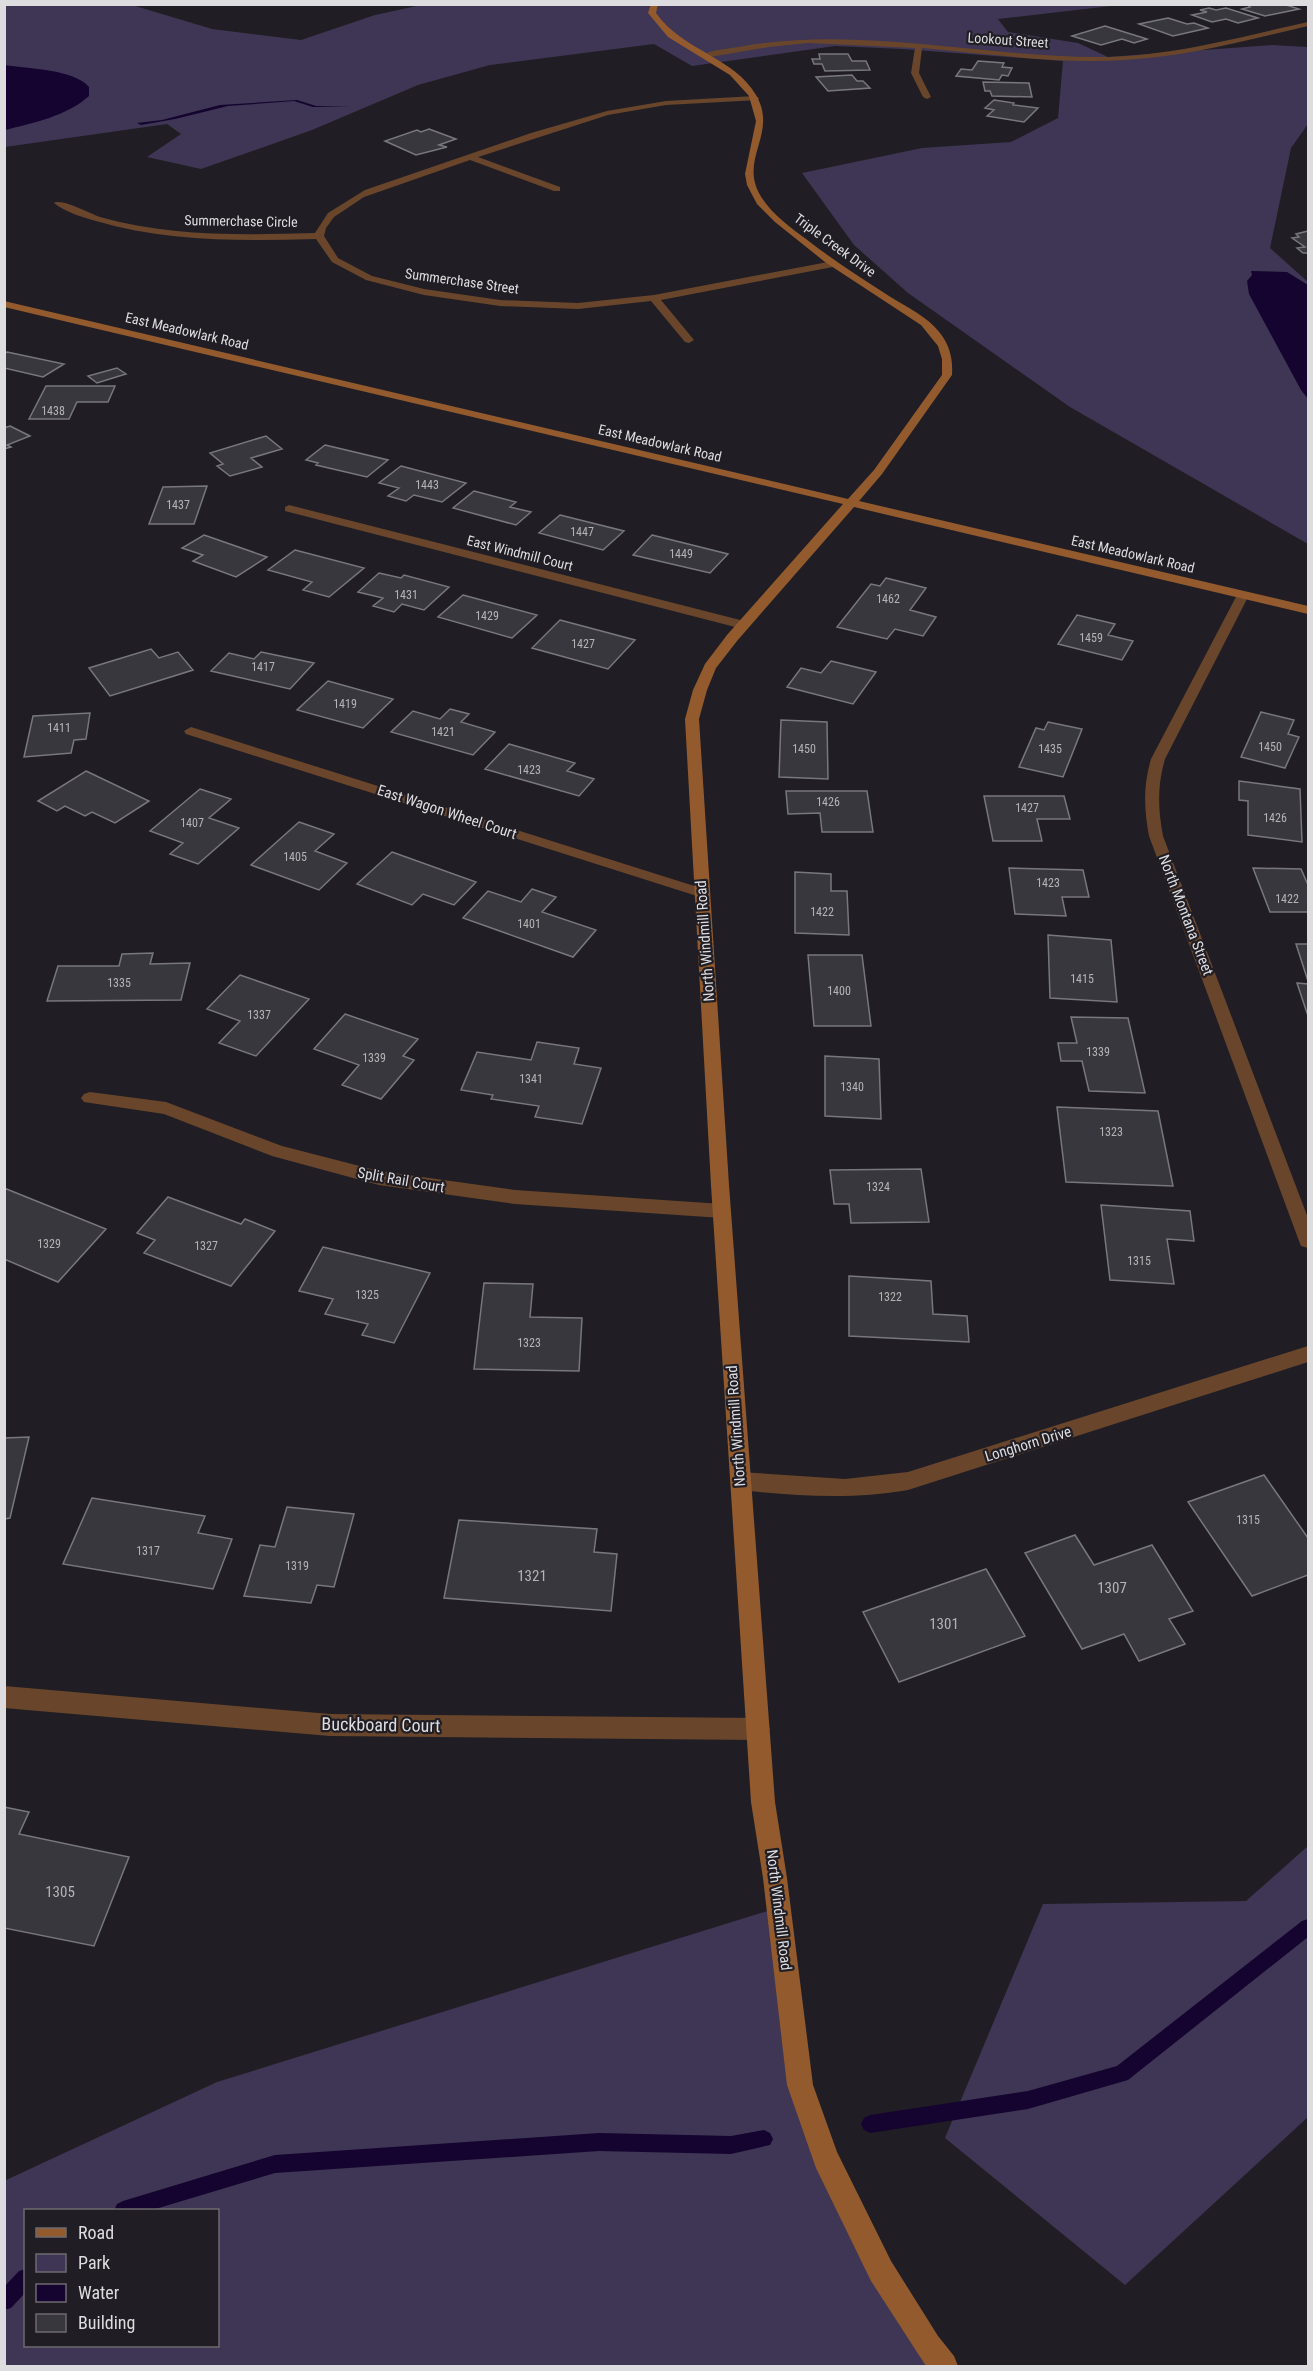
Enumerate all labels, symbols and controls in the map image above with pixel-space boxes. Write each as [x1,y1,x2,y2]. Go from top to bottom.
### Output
street label: Lookout Street [967,29,1049,51]
street label: Triple Creek Drive [791,210,879,280]
street label: Summerchase Circle [184,212,298,230]
street label: Summerchase Street [404,265,520,297]
street label: East Meadowlark Road [124,309,250,353]
house number: 1438 [41,404,65,418]
street label: East Meadowlark Road [597,421,723,465]
house number: 1443 [415,478,439,492]
house number: 1437 [166,498,190,512]
house number: 1447 [570,525,594,539]
street label: East Windmill Court [465,532,575,574]
street label: East Meadowlark Road [1070,532,1196,576]
house number: 1449 [669,547,693,561]
house number: 1431 [394,588,418,602]
house number: 1462 [876,592,900,606]
house number: 1429 [475,609,499,623]
house number: 1459 [1079,631,1103,645]
house number: 1427 [571,637,595,651]
house number: 1417 [251,660,275,674]
house number: 1419 [333,697,357,711]
house number: 1411 [47,721,71,735]
house number: 1421 [431,725,455,739]
house number: 1450 [1258,740,1282,754]
house number: 1450 [792,742,816,756]
house number: 1435 [1038,742,1062,756]
house number: 1423 [517,763,541,777]
street label: East Wagon Wheel Court [375,781,519,843]
house number: 1426 [816,795,840,809]
house number: 1427 [1015,801,1039,815]
house number: 1426 [1263,811,1287,825]
house number: 1407 [180,816,204,830]
house number: 1405 [283,850,307,864]
street label: North Montana Street [1155,852,1217,978]
house number: 1423 [1036,876,1060,890]
street label: North Windmill Road [692,880,718,1002]
house number: 1422 [1275,892,1299,906]
house number: 1422 [810,905,834,919]
house number: 1401 [517,917,541,931]
house number: 1415 [1070,972,1094,986]
house number: 1335 [107,976,131,990]
house number: 1400 [827,984,851,998]
house number: 1337 [247,1008,271,1022]
house number: 1339 [1086,1045,1110,1059]
house number: 1339 [362,1051,386,1065]
house number: 1341 [519,1072,543,1086]
house number: 1340 [840,1080,864,1094]
house number: 1323 [1099,1125,1123,1139]
street label: Split Rail Court [356,1163,446,1197]
house number: 1324 [866,1180,890,1194]
house number: 1329 [37,1237,61,1251]
house number: 1327 [194,1239,218,1253]
house number: 1315 [1127,1254,1151,1268]
house number: 1325 [355,1288,379,1302]
house number: 1322 [878,1290,902,1304]
house number: 1323 [517,1336,541,1350]
street label: North Windmill Road [723,1365,749,1487]
street label: Longhorn Drive [983,1422,1073,1466]
house number: 1315 [1236,1513,1260,1527]
house number: 1317 [136,1544,160,1558]
house number: 1319 [285,1559,309,1573]
house number: 1321 [517,1567,547,1585]
house number: 1307 [1097,1579,1127,1597]
house number: 1301 [929,1615,959,1633]
street label: Buckboard Court [321,1713,441,1736]
street label: North Windmill Road [763,1849,795,1971]
house number: 1305 [45,1883,75,1901]
legend [24,2209,219,2347]
text: Road [78,2222,114,2243]
text: Park [78,2252,110,2273]
text: Water [78,2282,120,2303]
text: Building [78,2312,135,2333]

